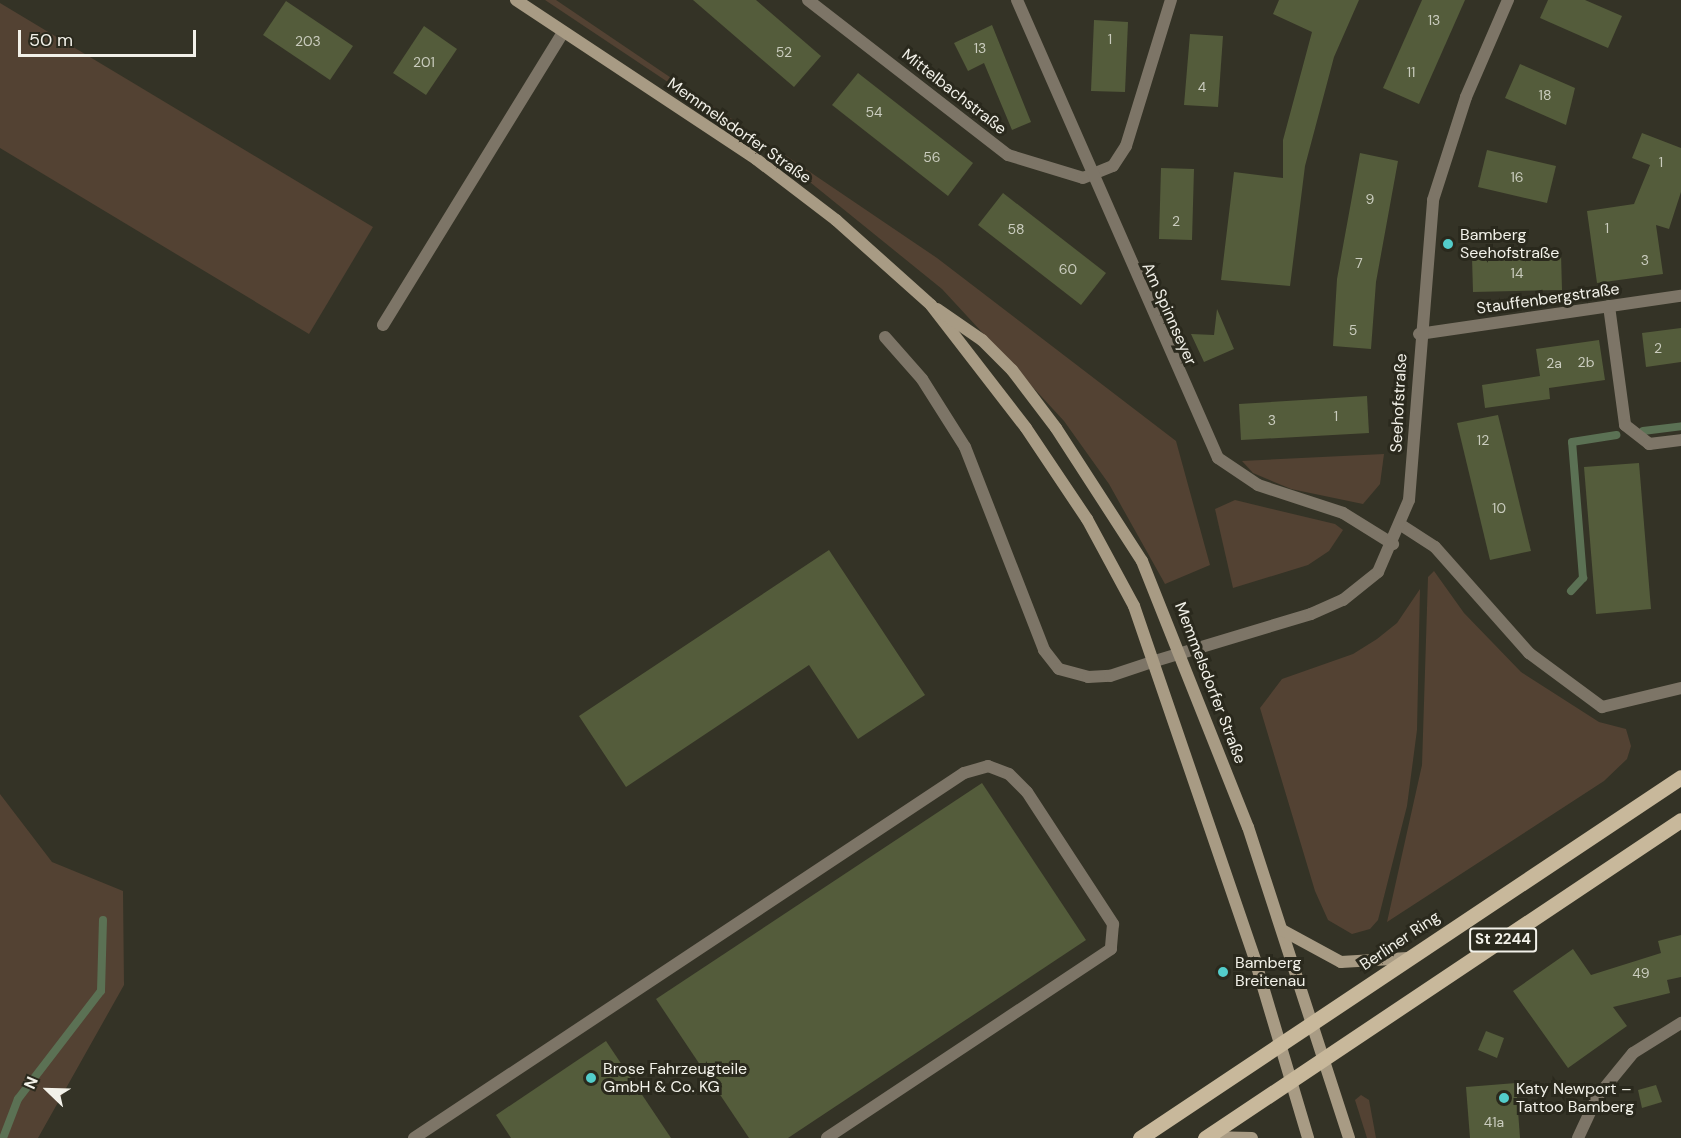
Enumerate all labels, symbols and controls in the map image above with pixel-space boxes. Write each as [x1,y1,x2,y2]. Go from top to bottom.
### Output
house number: 13 [1428,12,1440,28]
scale bar [21,18,200,56]
text: 50 m [29,28,73,52]
house number: 1 [1108,31,1112,47]
house number: 203 [295,33,321,49]
house number: 13 [974,40,986,56]
house number: 52 [776,44,792,60]
street label: Mittelbachstraße [898,45,1010,139]
house number: 201 [413,54,435,70]
house number: 11 [1407,64,1415,80]
street label: Memmelsdorfer Straße [663,74,815,188]
house number: 4 [1198,79,1206,95]
house number: 18 [1539,87,1551,103]
house number: 54 [865,104,883,120]
house number: 56 [923,149,941,165]
house number: 1 [1659,154,1663,170]
house number: 16 [1510,169,1524,185]
house number: 9 [1366,191,1374,207]
house number: 2 [1172,213,1180,229]
house number: 1 [1605,220,1609,236]
house number: 58 [1007,221,1025,237]
place label: Bamberg Seehofstraße [1460,225,1559,263]
marker: Bamberg Seehofstraße [1441,237,1455,251]
house number: 3 [1641,252,1649,268]
house number: 7 [1355,255,1363,271]
street label: Am Spinnseyer [1138,260,1200,368]
house number: 60 [1059,261,1077,277]
house number: 14 [1511,265,1523,281]
street label: Stauffenbergstraße [1475,279,1621,319]
house number: 5 [1349,322,1357,338]
house number: 2 [1654,340,1662,356]
street label: Seehofstraße [1387,353,1411,453]
house number: 2b [1578,354,1594,370]
house number: 2a [1546,355,1562,371]
house number: 1 [1334,408,1338,424]
house number: 3 [1268,412,1276,428]
house number: 12 [1477,432,1489,448]
house number: 10 [1492,500,1506,516]
street label: Memmelsdorfer Straße [1170,600,1250,766]
street label: Berliner Ring [1357,907,1443,975]
road number: St 2244 [1468,928,1538,952]
place label: Bamberg Breitenau [1235,953,1305,991]
marker: Bamberg Breitenau [1216,965,1230,979]
house number: 49 [1632,965,1650,981]
place label: Brose Fahrzeugteile GmbH & Co. KG [603,1059,747,1097]
north arrow [18,1060,78,1120]
marker: Brose Fahrzeugteile GmbH & Co. KG [584,1071,598,1085]
text: N [19,1073,43,1092]
place label: Katy Newport – Tattoo Bamberg [1516,1079,1634,1117]
marker: Katy Newport – Tattoo Bamberg [1497,1091,1511,1105]
house number: 41a [1484,1114,1504,1130]

